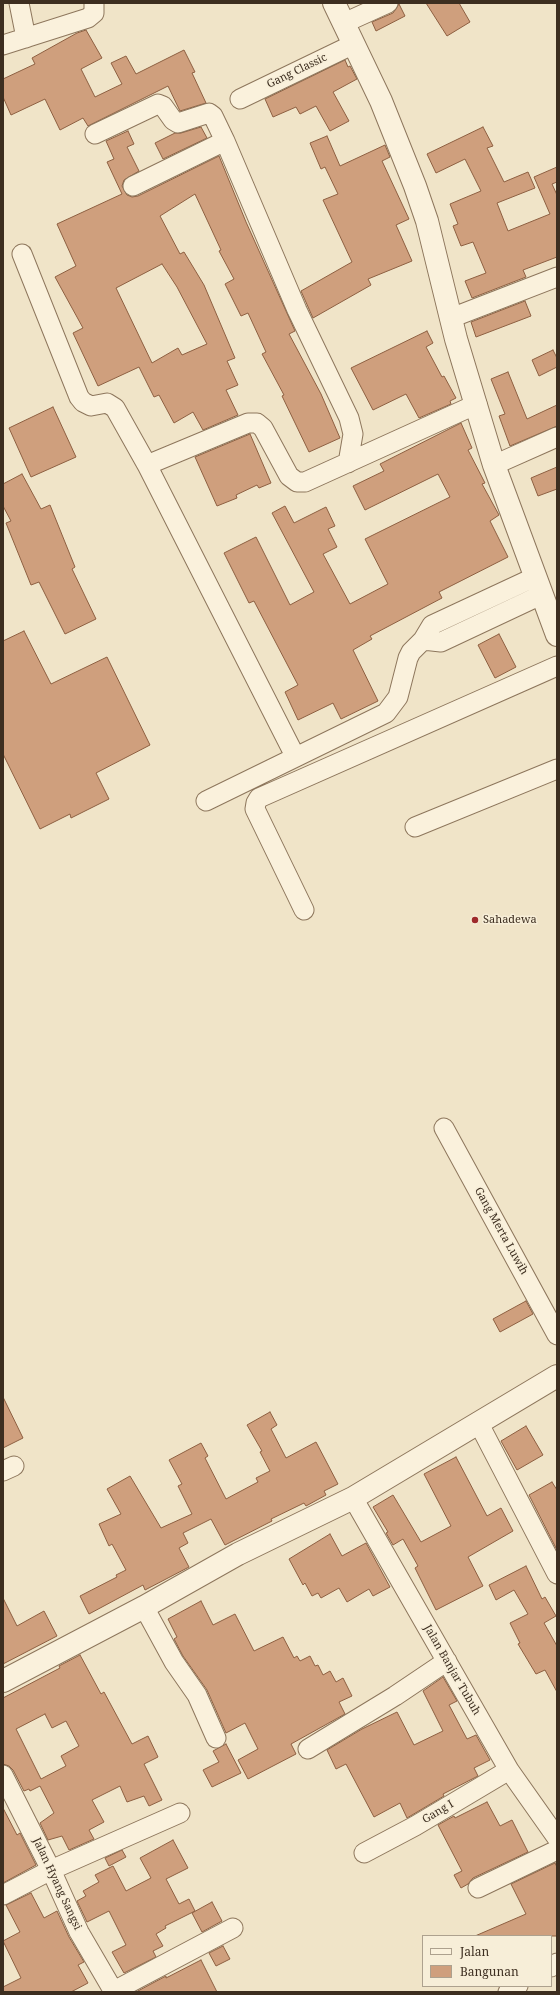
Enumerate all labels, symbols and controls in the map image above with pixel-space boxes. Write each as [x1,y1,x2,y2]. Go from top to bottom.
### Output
street label: Gang Classic [265,51,329,91]
place label: Sahadewa [483,913,537,927]
marker: Sahadewa [470,915,480,925]
street label: Gang Merta Luwih [471,1185,531,1277]
street label: Jalan Banjar Tubuh [421,1622,483,1718]
street label: Gang I [420,1798,456,1826]
street label: Jalan Hyang Sangsi [30,1836,84,1932]
legend [422,1935,552,1987]
text: Jalan [460,1943,489,1960]
text: Bangunan [460,1963,519,1980]

